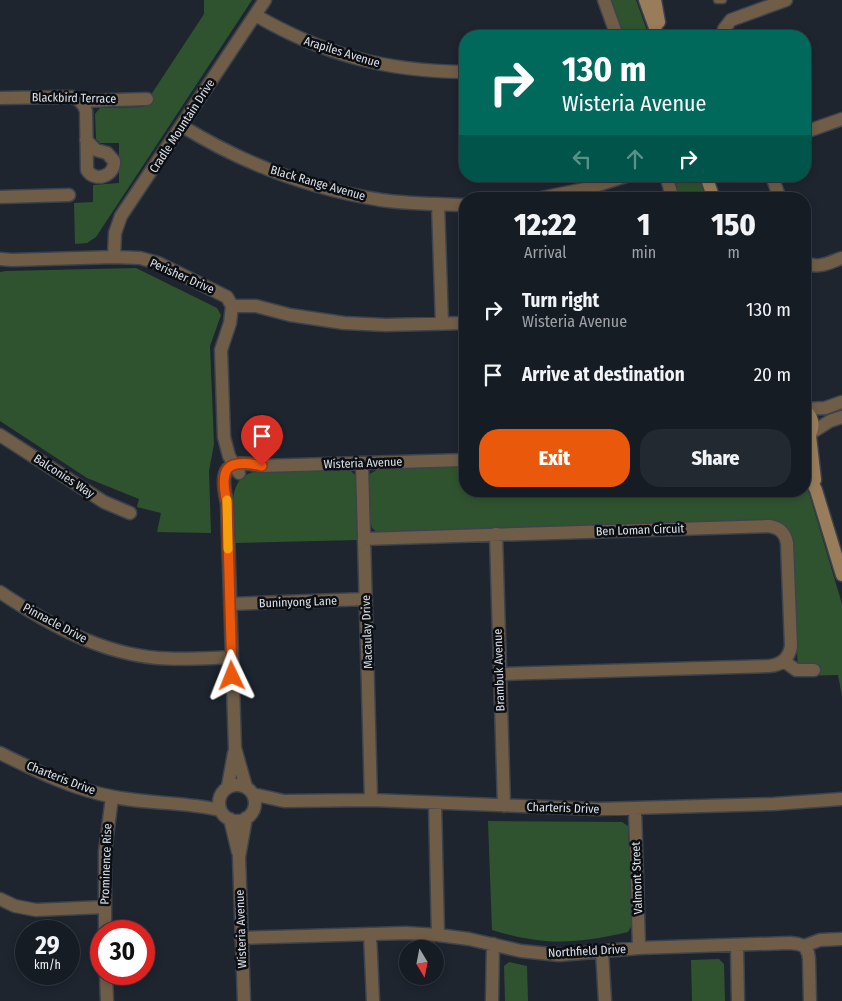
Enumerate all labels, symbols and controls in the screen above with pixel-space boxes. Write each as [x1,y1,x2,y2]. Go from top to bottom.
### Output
street label: Arapiles Avenue [302,34,382,70]
text: 130 m [562,48,646,90]
icon: right [479,50,544,115]
street label: Cradle Mountain Drive [147,77,217,175]
street label: Blackbird Terrace [32,90,116,106]
text: Wisteria Avenue [562,90,706,117]
icon: left [568,145,596,173]
icon: ahead [621,145,649,173]
icon: right [674,145,702,173]
street label: Black Range Avenue [269,163,367,203]
text: 12:22 [514,207,576,243]
text: 1 [637,207,650,243]
text: 150 [711,207,756,243]
text: Arrival [524,243,566,262]
text: min [631,243,656,262]
text: m [727,243,740,262]
street label: Perisher Drive [148,256,216,296]
text: Turn right [522,289,599,312]
icon: right [479,296,507,324]
text: 130 m [746,298,791,321]
text: Wisteria Avenue [522,312,627,331]
icon: arrive [479,361,507,389]
text: Arrive at destination [522,363,685,386]
text: 20 m [754,363,791,386]
pin [241,415,283,466]
icon: arrive [248,422,276,450]
button: Exit [479,429,630,487]
button: Share [640,429,791,487]
street label: Balconies Way [31,451,98,501]
street label: Wisteria Avenue [323,455,403,471]
street label: Ben Loman Circuit [596,521,685,539]
street label: Buninyong Lane [259,594,337,610]
street label: Macaulay Drive [359,595,375,669]
street label: Pinnacle Drive [21,600,89,646]
street label: Brambuk Avenue [491,628,507,712]
position arrow [205,649,257,701]
street label: Charteris Drive [25,758,97,798]
street label: Charteris Drive [526,800,600,816]
street label: Prominence Rise [98,823,114,905]
street label: Valmont Street [629,841,645,915]
street label: Wisteria Avenue [233,889,249,969]
speed limit sign: 30 [90,920,155,985]
text: 29 [35,931,60,961]
north arrow [399,940,444,985]
map controls [399,940,444,985]
street label: Northfield Drive [548,942,626,960]
text: km/h [34,958,61,972]

